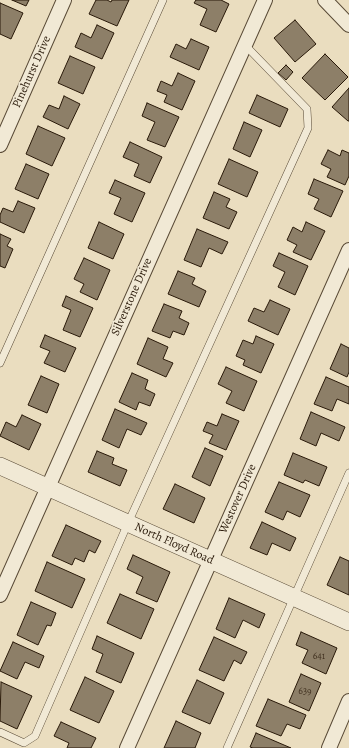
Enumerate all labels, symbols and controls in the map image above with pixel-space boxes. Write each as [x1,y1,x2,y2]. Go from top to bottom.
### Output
street label: Pinehurst Drive [10,34,54,110]
street label: Silverstone Drive [108,256,156,338]
street label: Westover Drive [216,462,260,536]
street label: North Floyd Road [132,520,216,568]
house number: 641 [313,651,325,663]
house number: 639 [298,686,312,698]

